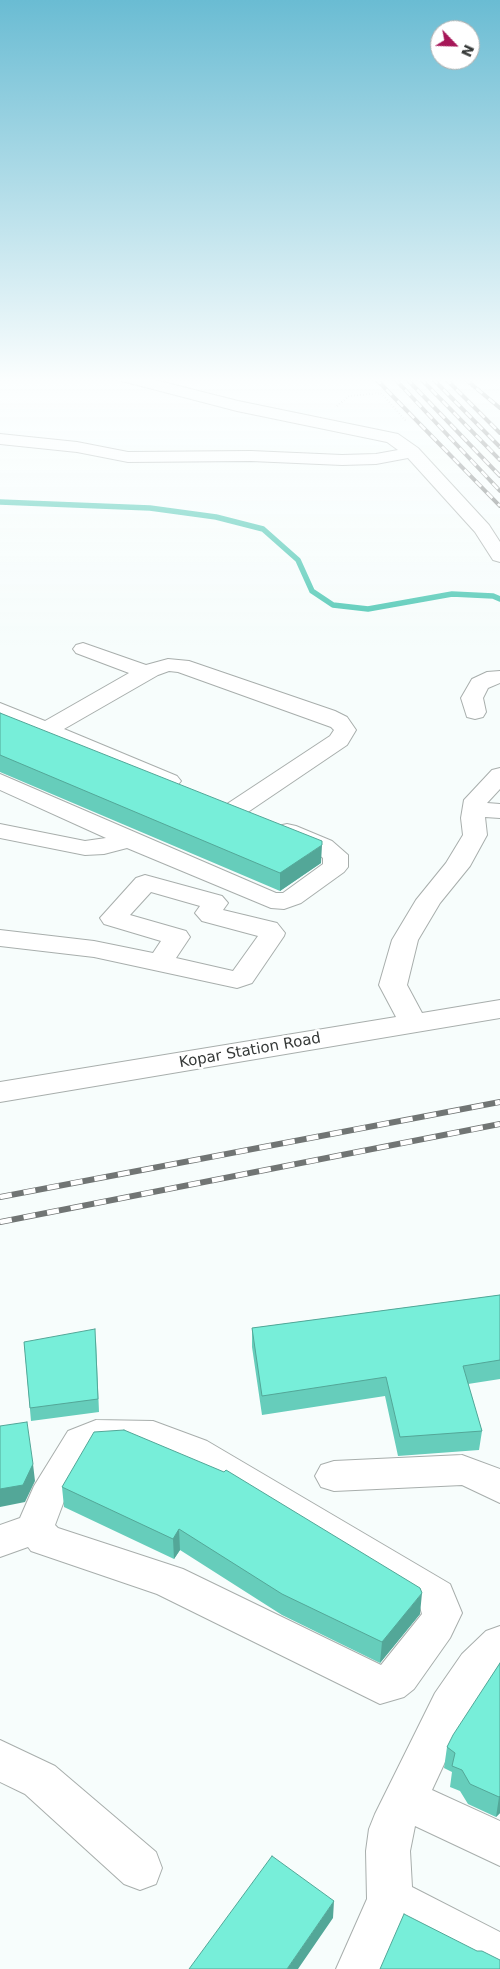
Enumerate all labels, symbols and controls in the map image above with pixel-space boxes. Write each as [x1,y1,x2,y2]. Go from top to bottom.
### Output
north arrow [430,20,480,70]
text: N [458,42,477,59]
street label: Kopar Station Road [178,1030,322,1072]

